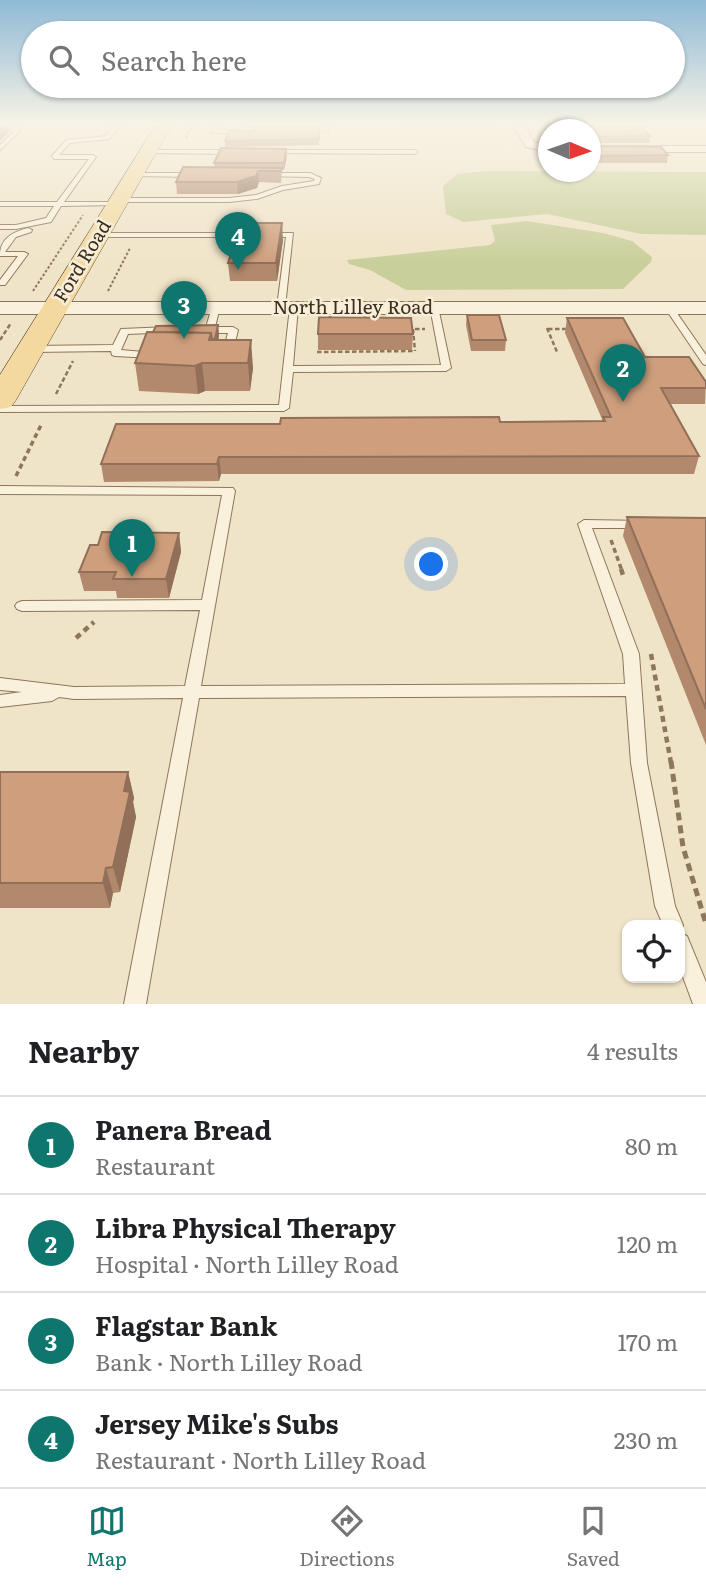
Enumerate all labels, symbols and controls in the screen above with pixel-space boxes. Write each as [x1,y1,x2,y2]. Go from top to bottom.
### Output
search box [21,21,685,98]
text: Search here [101,40,247,79]
icon: search [45,41,83,79]
north arrow [538,119,601,182]
pin: 4 [215,212,261,270]
street label: Ford Road [45,213,117,307]
pin: 3 [161,281,207,339]
street label: North Lilley Road [273,292,434,320]
pin: 2 [600,344,646,402]
pin: 1 [109,519,155,577]
your location [414,547,448,581]
map controls [622,920,685,983]
button: locate [622,920,685,983]
text: Nearby [28,1028,139,1072]
text: 4 results [587,1033,678,1067]
text: Panera Bread [95,1109,272,1148]
text: 1 [46,1128,56,1162]
text: 80 m [625,1128,678,1162]
text: Restaurant [95,1148,215,1182]
text: Libra Physical Therapy [95,1207,396,1246]
text: 2 [45,1226,57,1260]
text: 120 m [617,1226,678,1260]
text: Hospital · North Lilley Road [95,1246,399,1280]
text: Flagstar Bank [95,1305,277,1344]
text: 3 [45,1324,57,1358]
text: 170 m [617,1324,678,1358]
text: Bank · North Lilley Road [95,1344,362,1378]
text: Jersey Mike's Subs [95,1403,339,1442]
text: 4 [44,1422,58,1456]
text: 230 m [614,1422,678,1456]
text: Restaurant · North Lilley Road [95,1442,426,1476]
tab: Map [86,1502,127,1572]
tab: Directions [299,1502,394,1572]
tab: Saved [567,1502,620,1572]

